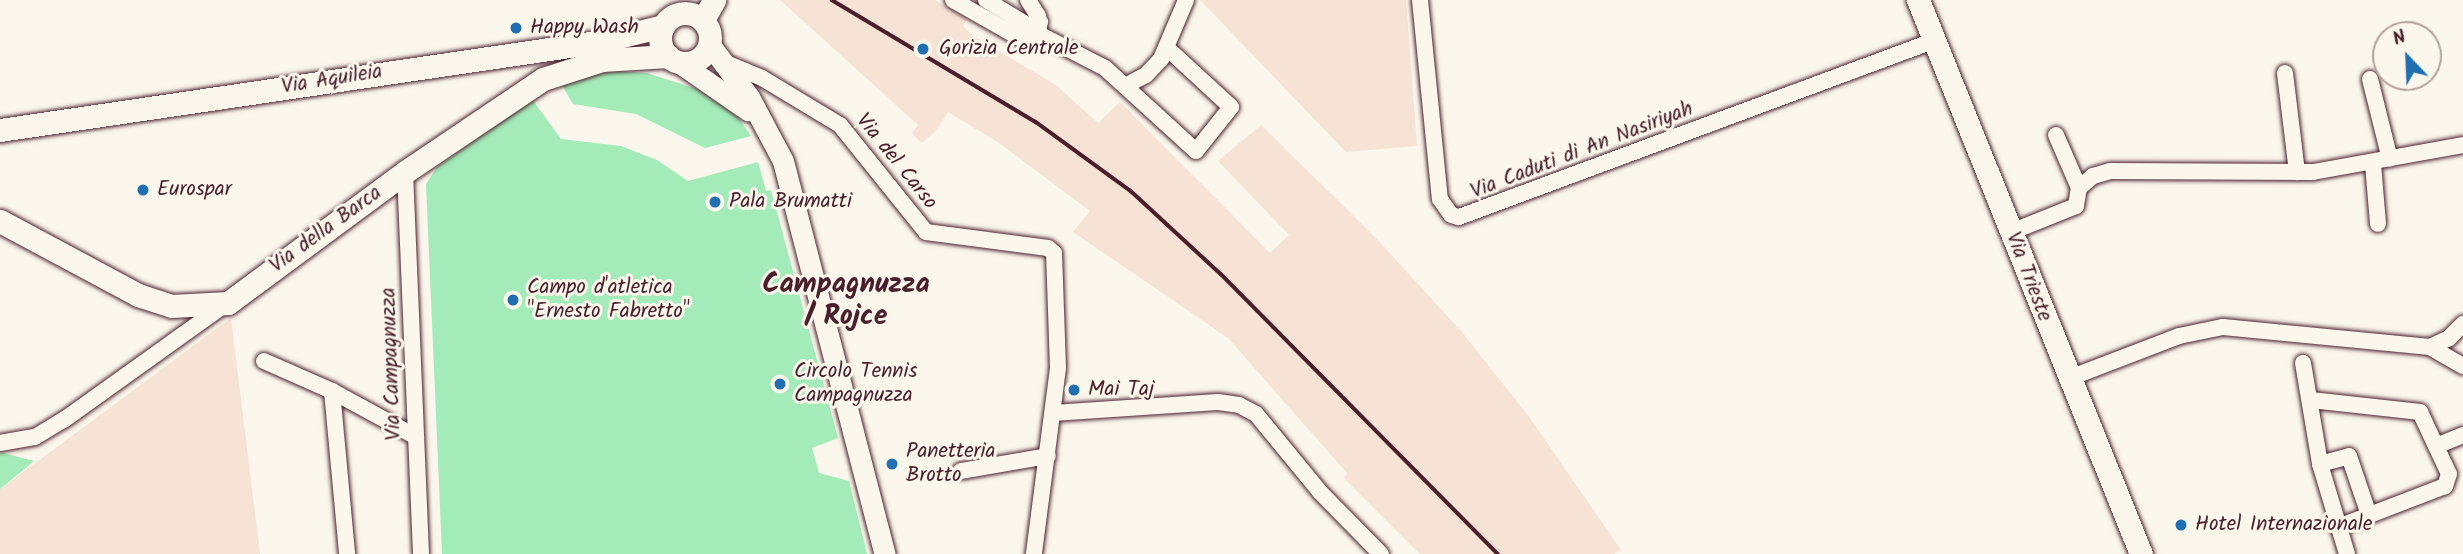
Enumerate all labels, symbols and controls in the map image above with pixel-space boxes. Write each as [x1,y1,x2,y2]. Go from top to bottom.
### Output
place label: Happy Wash [530,15,639,41]
marker: Happy Wash [508,20,524,36]
north arrow [2372,21,2442,91]
text: N [2388,22,2411,55]
place label: Gorizia Centrale [939,36,1079,62]
marker: Gorizia Centrale [913,39,933,59]
street label: Via Aquileia [280,60,384,100]
street label: Via Caduti di An Nasiriyah [1467,97,1697,205]
street label: Via del Carso [850,109,942,215]
place label: Eurospar [157,177,232,203]
street label: Via della Barca [265,181,387,279]
marker: Eurospar [135,182,151,198]
place label: Pala Brumatti [729,189,852,215]
marker: Pala Brumatti [707,194,723,210]
street label: Via Trieste [1999,229,2057,325]
district label: Campagnuzza / Rojce [762,268,930,334]
place label: Campo d'atletica "Ernesto Fabretto" [527,275,690,325]
street label: Via Campagnuzza [377,287,407,441]
marker: Campo d'atletica "Ernesto Fabretto" [505,292,521,308]
place label: Circolo Tennis Campagnuzza [794,359,917,409]
marker: Circolo Tennis Campagnuzza [772,376,788,392]
place label: Mai Taj [1088,377,1154,403]
marker: Mai Taj [1066,382,1082,398]
place label: Panetteria Brotto [906,439,995,489]
marker: Panetteria Brotto [884,456,900,472]
place label: Hotel Internazionale [2195,512,2372,538]
marker: Hotel Internazionale [2173,517,2189,533]

